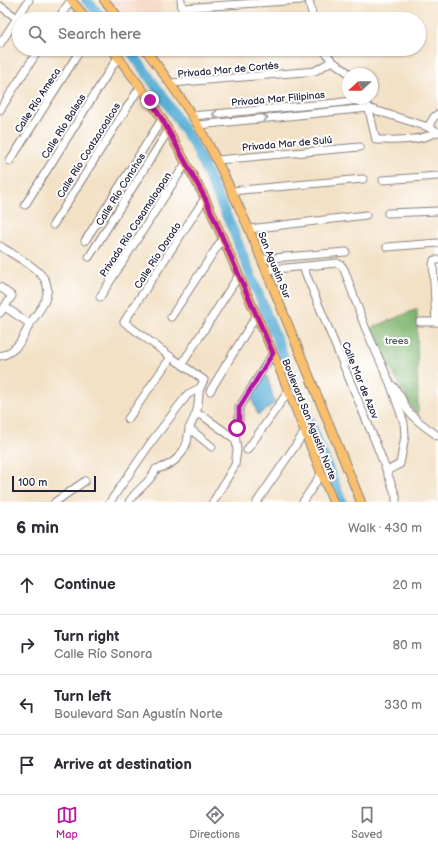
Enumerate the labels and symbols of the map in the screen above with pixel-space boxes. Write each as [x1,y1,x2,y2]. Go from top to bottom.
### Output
street label: Privada Mar de Cortés [177,60,279,80]
street label: Calle Río Ameca [12,66,63,135]
north arrow [342,68,378,104]
street label: Privada Mar Filipinas [231,89,326,109]
route end [141,91,159,109]
street label: Calle Río Balsas [39,92,89,161]
street label: Calle Río Coatzacoalcos [55,101,123,200]
one-way arrow [212,109,218,118]
one-way arrow [262,114,268,123]
street label: Privada Mar de Sulú [242,134,333,154]
street label: Calle Río Conchos [94,151,148,228]
street label: Privada Río Cosamaloapan [98,170,174,279]
street label: Calle Río Dorado [132,220,184,291]
street label: San Agustín Sur [255,230,293,301]
park label: trees [385,335,409,347]
street label: Calle Mar de Azov [339,340,381,421]
street label: Boulevard San Agustín Norte [279,357,339,482]
route start [228,419,246,437]
scale bar [12,474,96,493]

